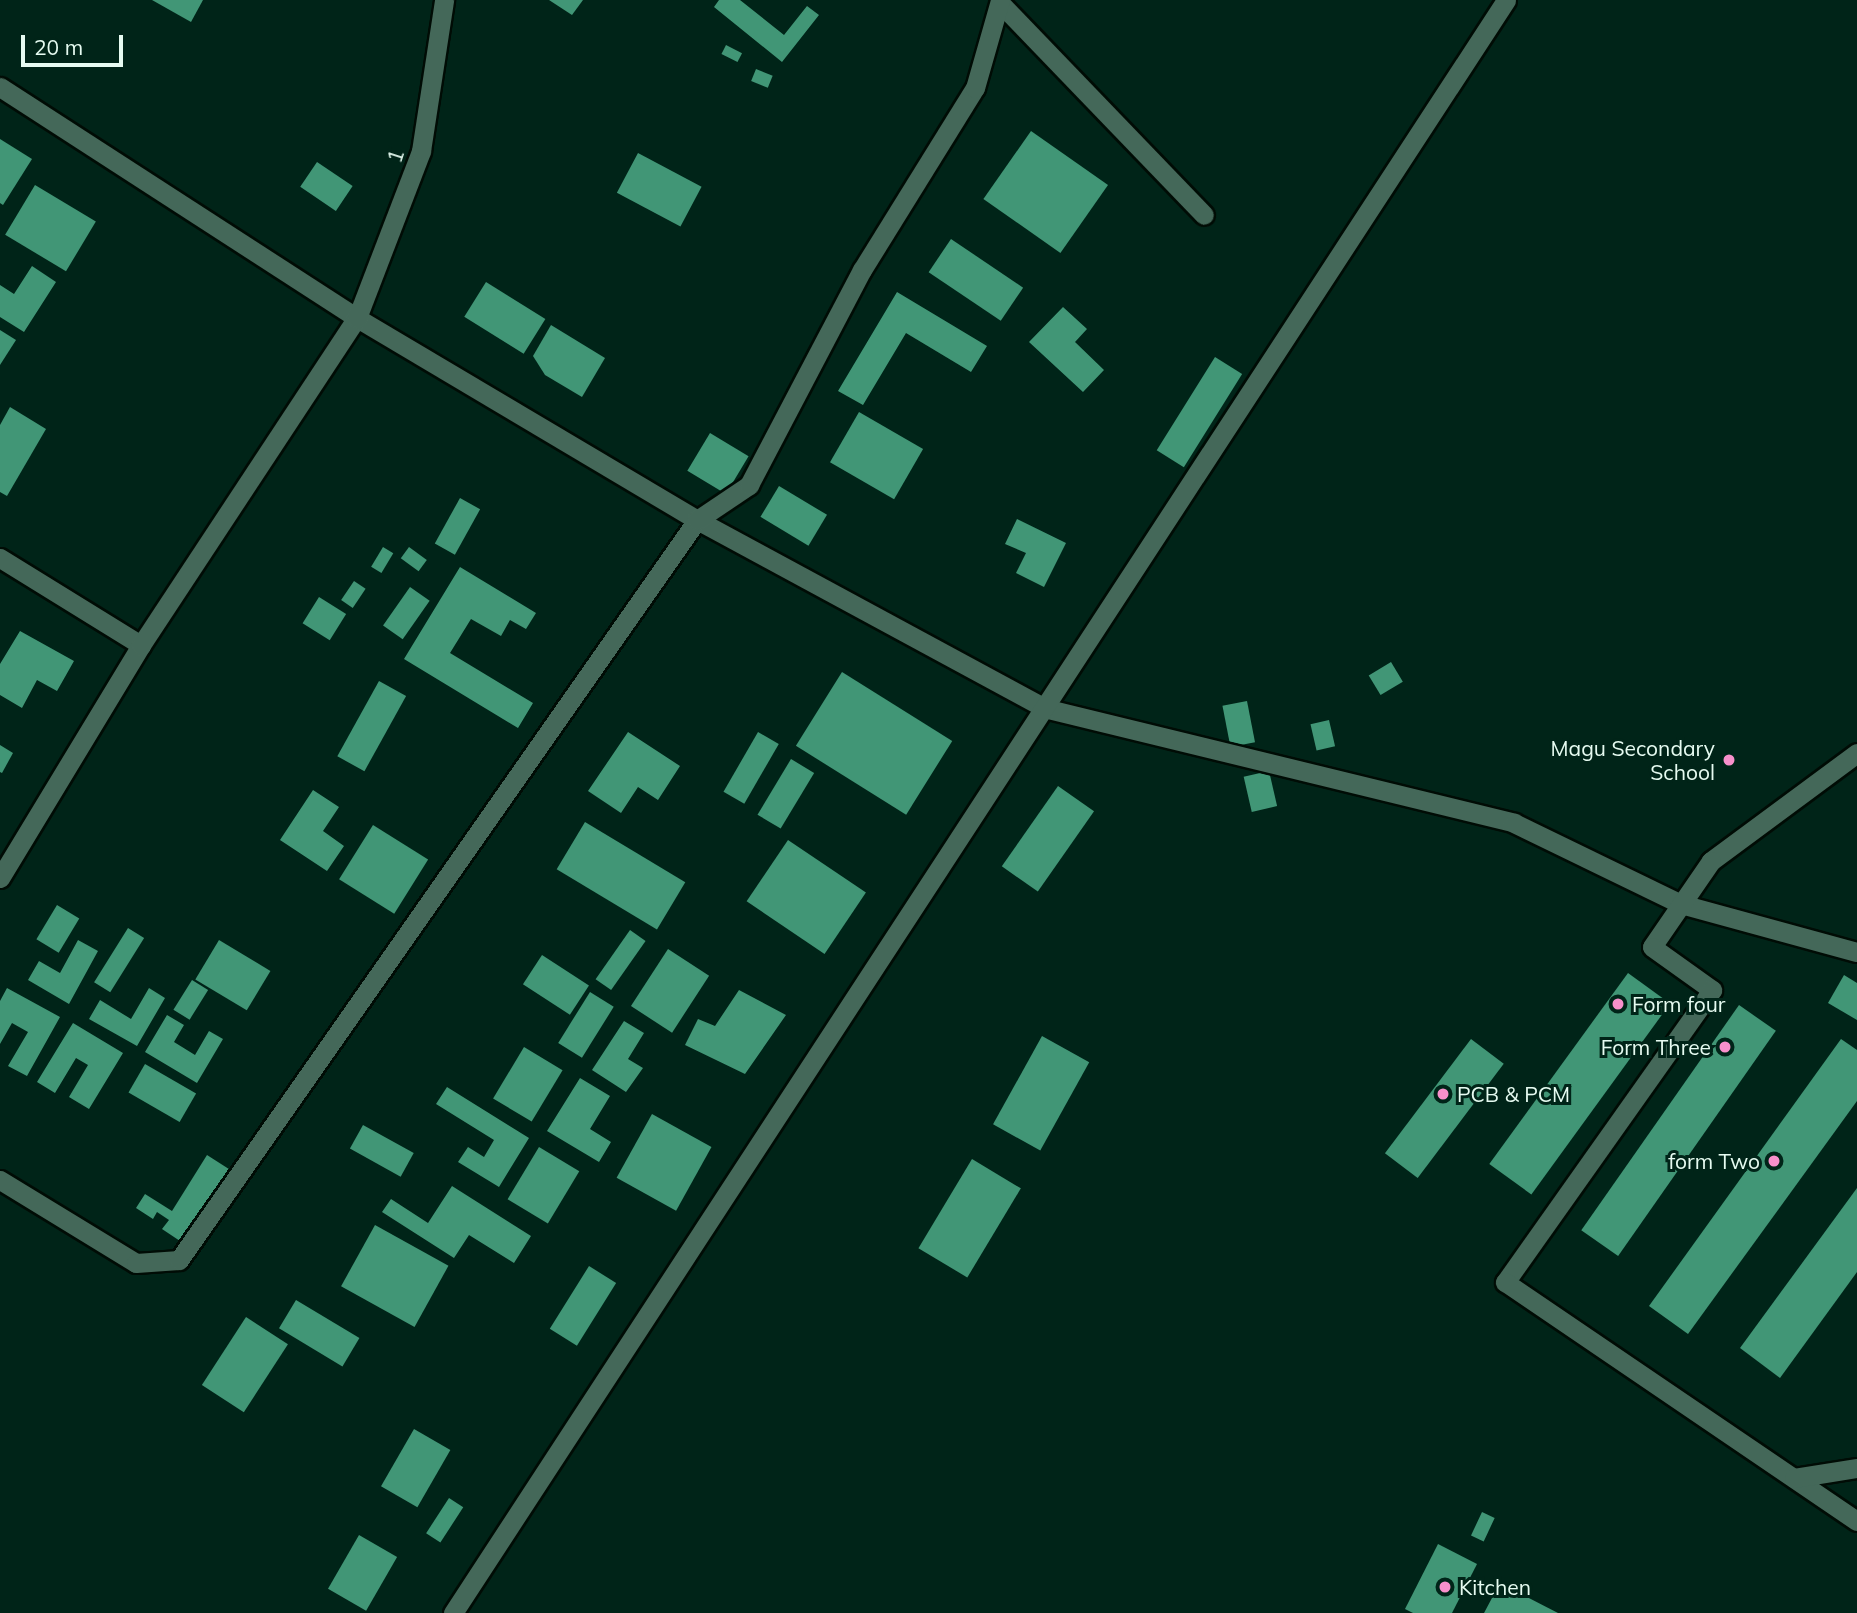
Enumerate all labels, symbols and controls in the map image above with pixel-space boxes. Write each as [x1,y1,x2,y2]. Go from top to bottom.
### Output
scale bar [24,21,126,65]
text: 20 m [34,34,83,60]
street label: 1 [381,146,409,166]
place label: Magu Secondary School [1551,735,1715,785]
marker: Magu Secondary School [1721,752,1737,768]
place label: Form four [1632,991,1725,1017]
marker: Form four [1610,996,1626,1012]
place label: Form Three [1601,1034,1711,1060]
marker: Form Three [1717,1039,1733,1055]
place label: PCB & PCM [1457,1081,1570,1107]
marker: PCB & PCM [1435,1086,1451,1102]
place label: form Two [1668,1148,1760,1174]
marker: form Two [1766,1153,1782,1169]
place label: Kitchen [1459,1574,1531,1600]
marker: Kitchen [1437,1579,1453,1595]

